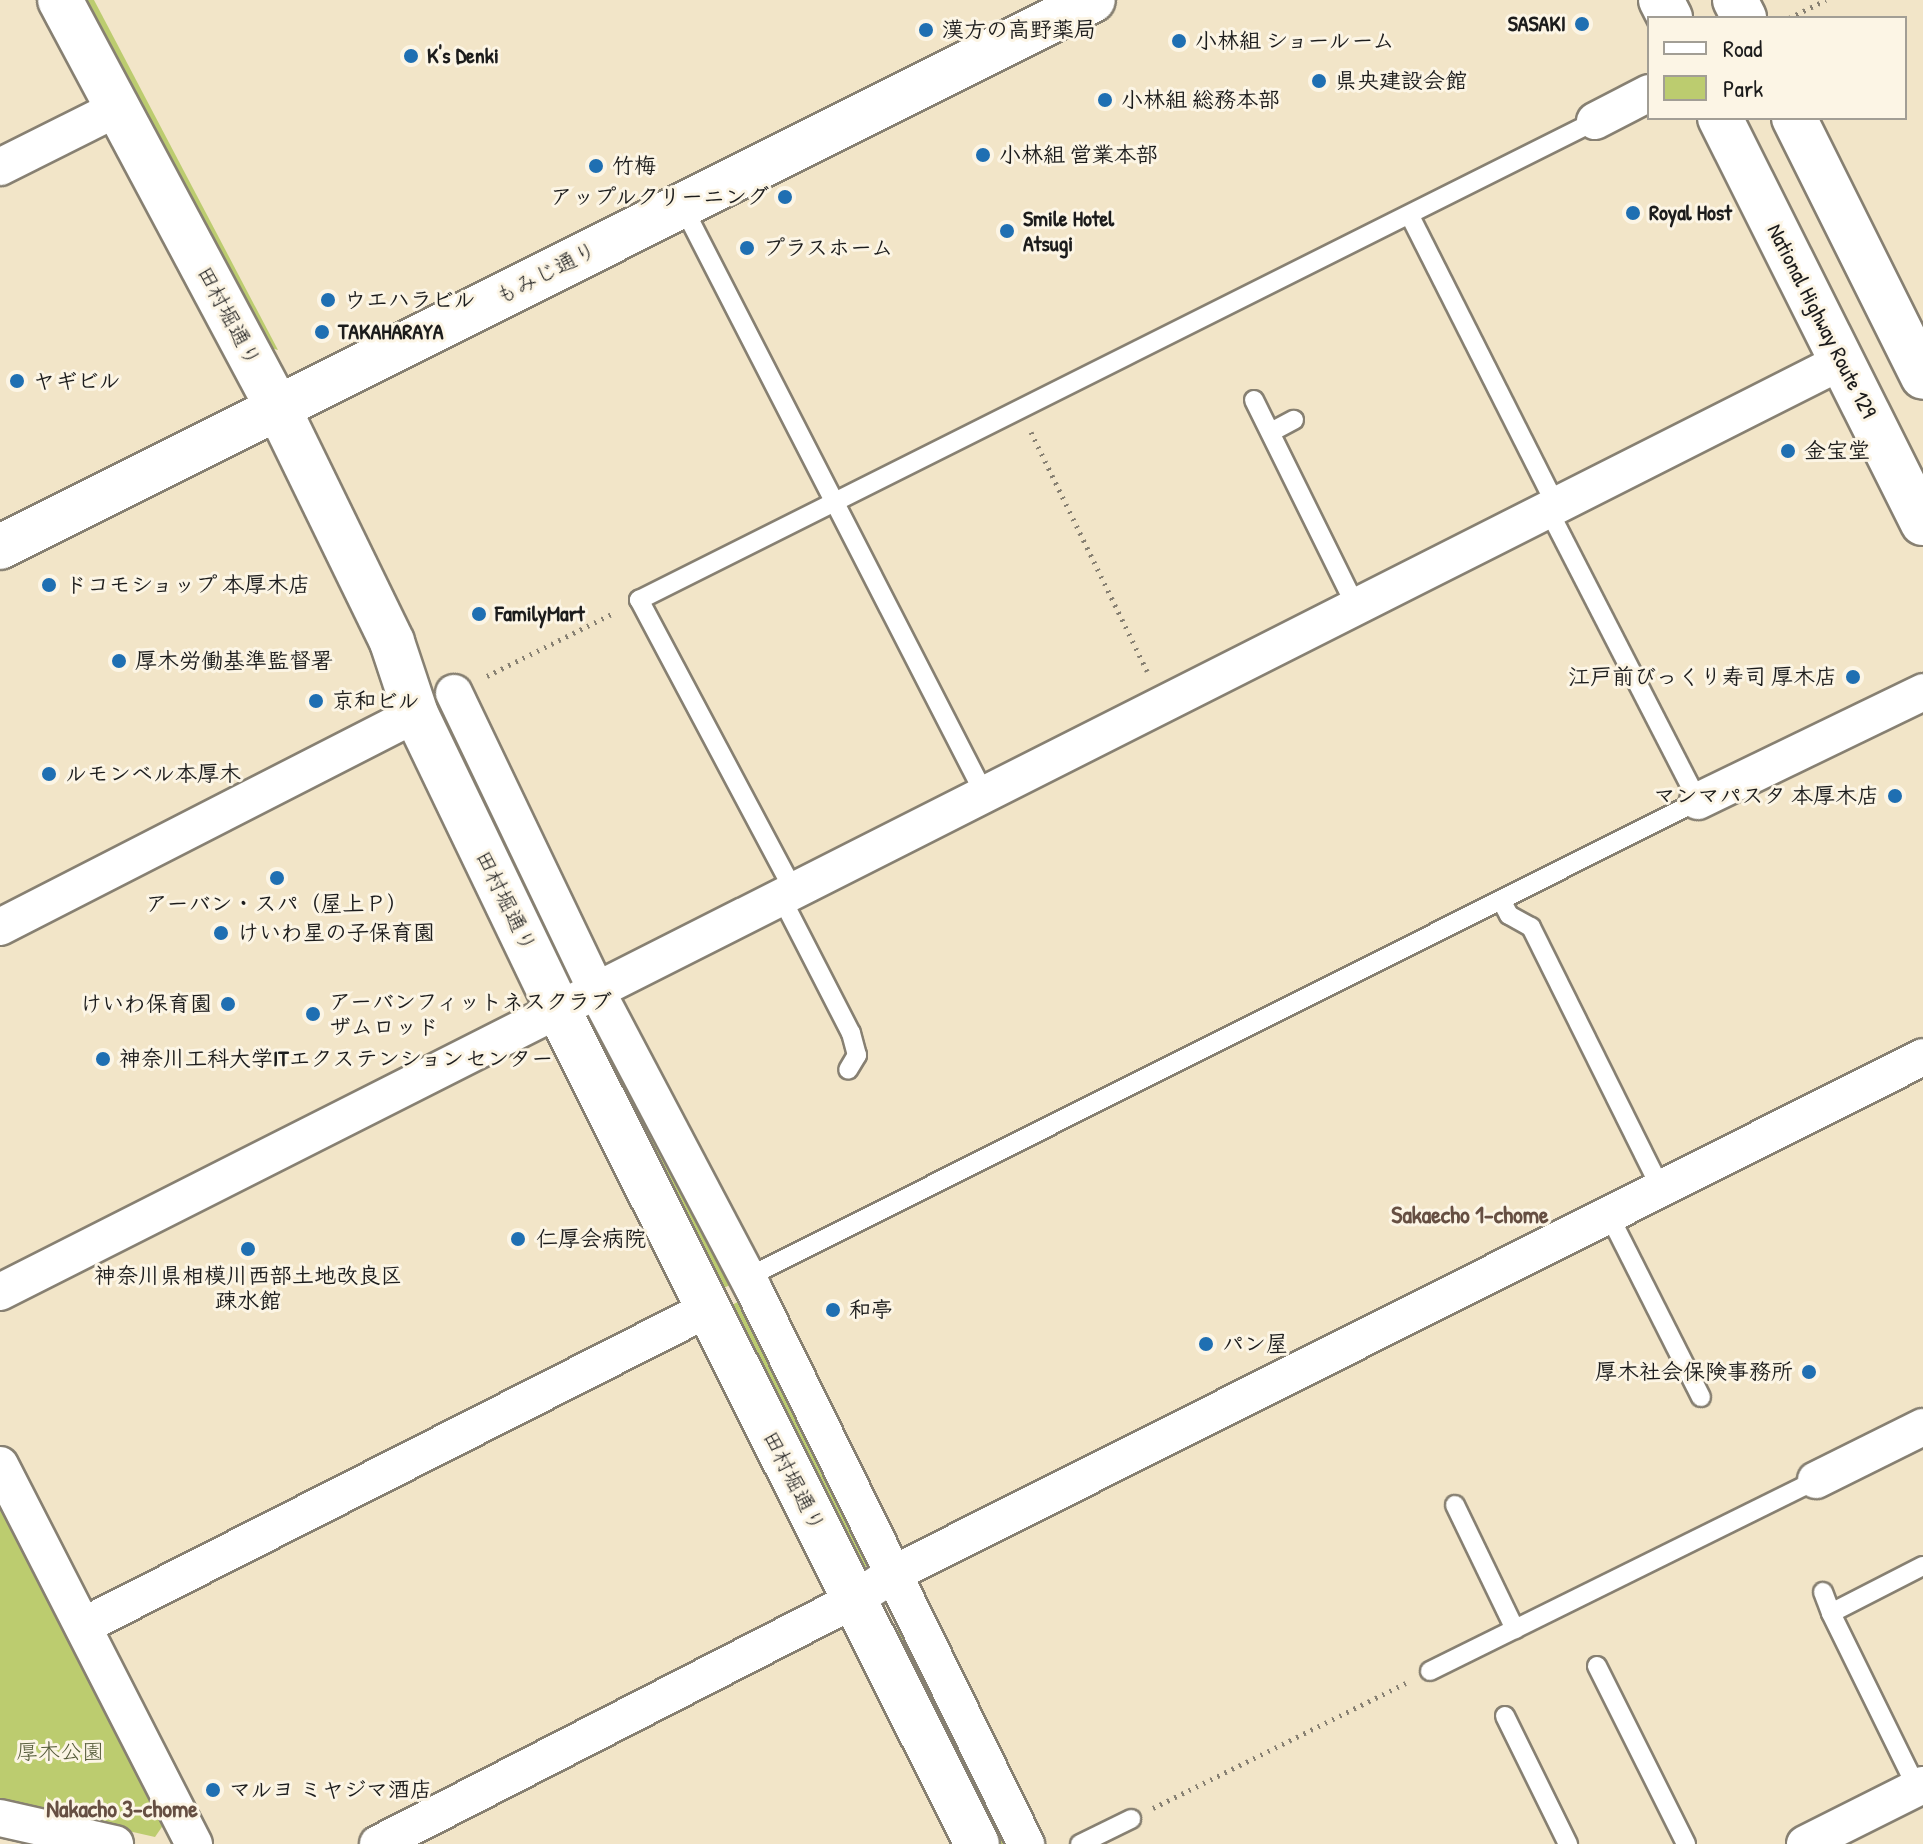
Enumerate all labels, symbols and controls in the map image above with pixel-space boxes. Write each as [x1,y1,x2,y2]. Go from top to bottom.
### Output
place label: SASAKI [1508,11,1566,37]
marker: SASAKI [1573,15,1591,33]
legend [1647,16,1907,120]
place label: 漢方の高野薬局 [942,17,1096,43]
marker: 漢方の高野薬局 [917,21,935,39]
place label: 小林組 ショールーム [1195,28,1398,54]
marker: 小林組 ショールーム [1170,32,1188,50]
text: Road [1723,32,1762,64]
place label: K's Denki [427,43,499,69]
marker: K's Denki [402,47,420,65]
place label: 県央建設会館 [1335,68,1467,94]
marker: 県央建設会館 [1310,72,1328,90]
text: Park [1723,72,1763,104]
place label: 小林組 総務本部 [1121,87,1280,113]
marker: 小林組 総務本部 [1096,91,1114,109]
place label: 小林組 営業本部 [999,142,1158,168]
marker: 小林組 営業本部 [974,146,992,164]
place label: 竹梅 [612,153,656,179]
marker: 竹梅 [587,157,605,175]
place label: アップルクリーニング [549,184,769,210]
marker: アップルクリーニング [776,188,794,206]
place label: Royal Host [1649,200,1732,226]
marker: Royal Host [1624,204,1642,222]
place label: Smile Hotel Atsugi [1023,205,1114,256]
street label: National Highway Route 129 [1762,220,1882,422]
marker: Smile Hotel Atsugi [998,222,1016,240]
place label: プラスホーム [763,235,895,261]
street label: もみじ通り [491,236,601,310]
marker: プラスホーム [738,239,756,257]
street label: 田村堀通り [192,261,266,371]
place label: ウエハラビル [344,287,476,313]
marker: ウエハラビル [319,291,337,309]
place label: TAKAHARAYA [338,319,443,345]
marker: TAKAHARAYA [313,323,331,341]
place label: ヤギビル [33,368,121,394]
marker: ヤギビル [8,372,26,390]
place label: 金宝堂 [1804,438,1870,464]
marker: 金宝堂 [1779,442,1797,460]
place label: ドコモショップ 本厚木店 [65,572,312,598]
marker: ドコモショップ 本厚木店 [40,576,58,594]
place label: FamilyMart [495,601,585,627]
marker: FamilyMart [470,605,488,623]
place label: 厚木労働基準監督署 [135,648,333,674]
marker: 厚木労働基準監督署 [110,652,128,670]
place label: 江戸前びっくり寿司 厚木店 [1568,664,1837,690]
marker: 江戸前びっくり寿司 厚木店 [1844,668,1862,686]
place label: 京和ビル [332,688,420,714]
marker: 京和ビル [307,692,325,710]
place label: ルモンベル本厚木 [65,761,241,787]
marker: ルモンベル本厚木 [40,765,58,783]
place label: マンマパスタ 本厚木店 [1654,783,1879,809]
marker: マンマパスタ 本厚木店 [1886,787,1904,805]
street label: 田村堀通り [470,846,542,956]
marker: アーバン・スパ（屋上Ｐ） [268,869,286,887]
place label: アーバン・スパ（屋上Ｐ） [145,891,409,917]
place label: けいわ星の子保育園 [237,920,435,946]
marker: けいわ星の子保育園 [212,924,230,942]
place label: アーバンフィットネスクラブ ザムロッド [329,988,614,1040]
place label: けいわ保育園 [80,991,212,1017]
marker: けいわ保育園 [219,995,237,1013]
marker: アーバンフィットネスクラブ ザムロッド [304,1005,322,1023]
place label: 神奈川工科大学ITエクステンションセンター [119,1046,552,1072]
marker: 神奈川工科大学ITエクステンションセンター [94,1050,112,1068]
district label: Sakaecho 1-chome [1391,1201,1549,1229]
place label: 仁厚会病院 [536,1226,646,1252]
marker: 仁厚会病院 [507,1228,529,1250]
marker: 神奈川県相模川西部土地改良区 疎水館 [239,1240,257,1258]
place label: 神奈川県相模川西部土地改良区 疎水館 [94,1262,402,1314]
place label: 和亭 [849,1297,893,1323]
marker: 和亭 [824,1301,842,1319]
place label: パン屋 [1222,1331,1288,1357]
marker: パン屋 [1197,1335,1215,1353]
place label: 厚木社会保険事務所 [1595,1359,1793,1385]
marker: 厚木社会保険事務所 [1800,1363,1818,1381]
street label: 田村堀通り [757,1426,831,1536]
park label: 厚木公園 [16,1739,104,1765]
place label: マルヨ ミヤジマ酒店 [229,1777,432,1803]
marker: マルヨ ミヤジマ酒店 [204,1781,222,1799]
district label: Nakacho 3-chome [46,1795,198,1823]

